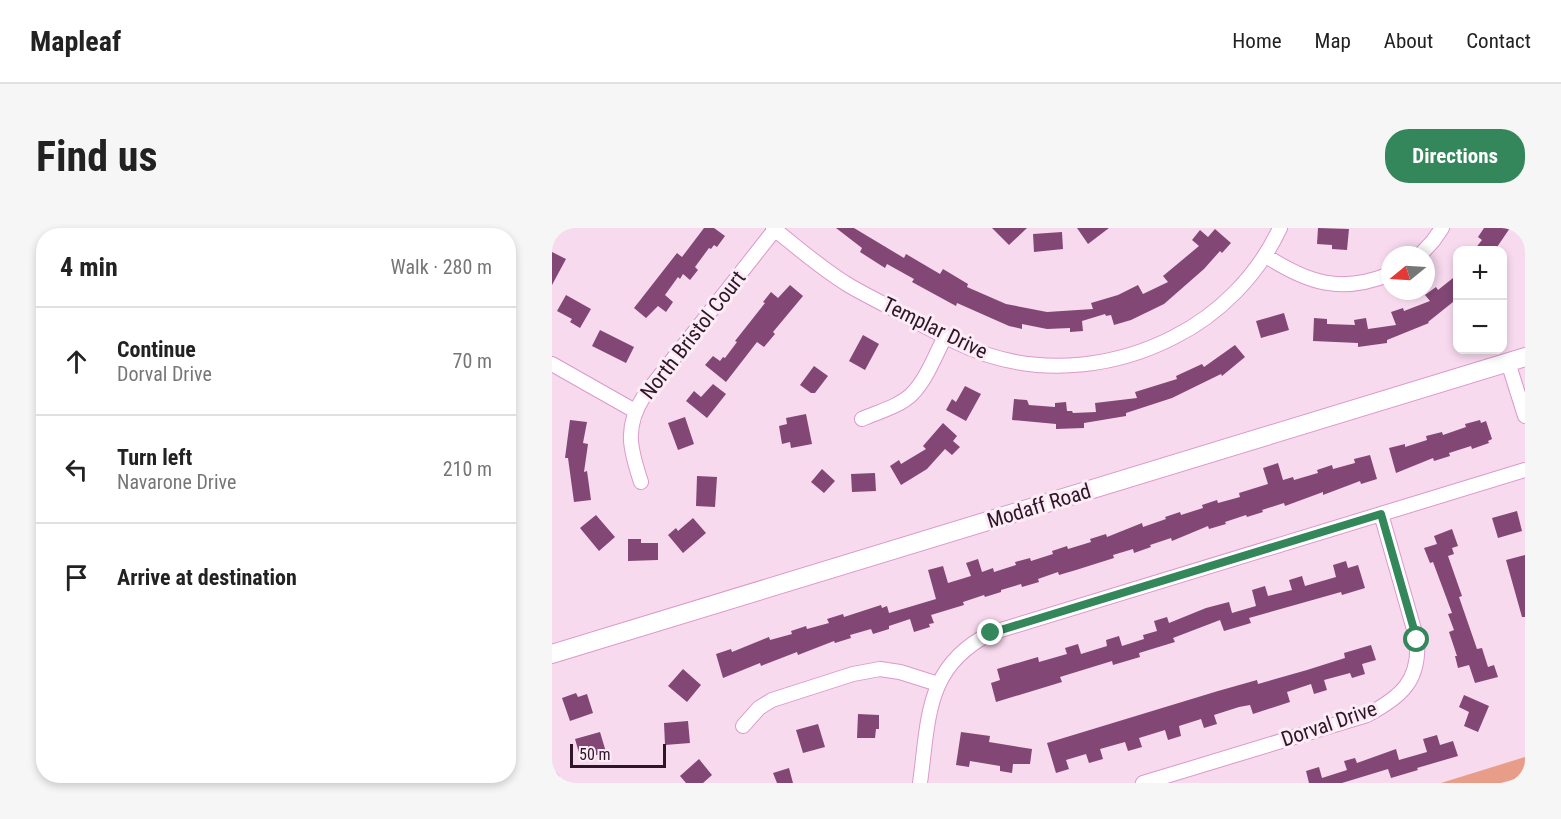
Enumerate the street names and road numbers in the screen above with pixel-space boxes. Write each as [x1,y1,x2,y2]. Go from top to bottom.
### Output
street label: North Bristol Court [636,266,750,404]
street label: Templar Drive [879,292,992,364]
street label: Modaff Road [984,479,1094,533]
street label: Dorval Drive [1278,696,1380,752]

